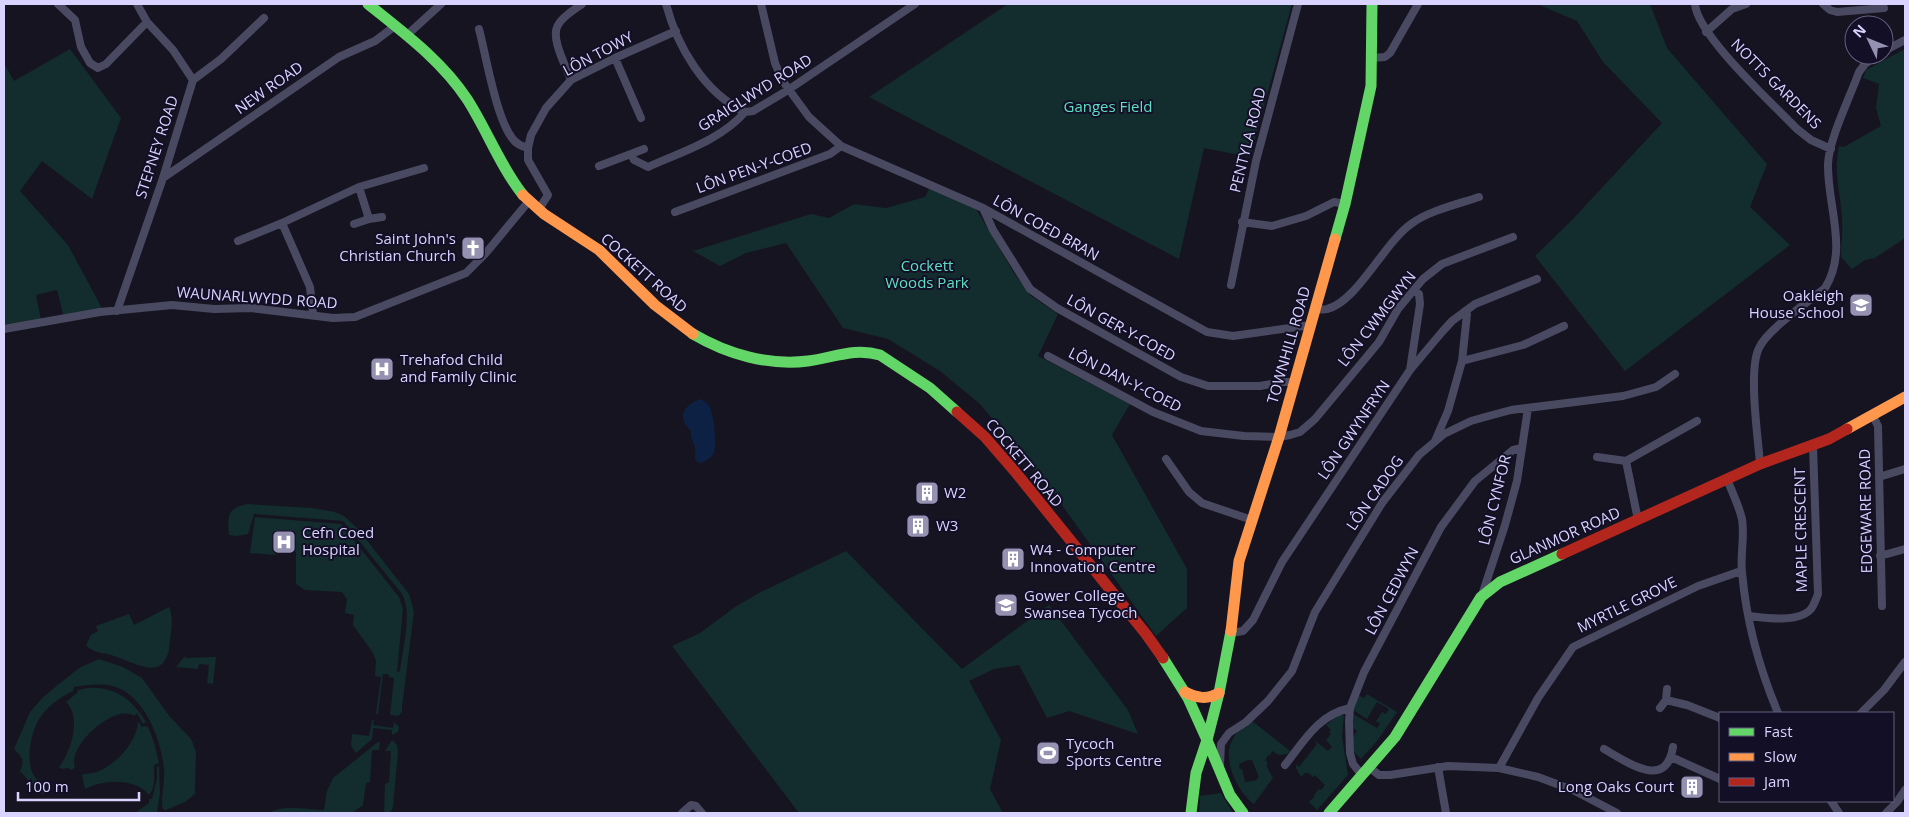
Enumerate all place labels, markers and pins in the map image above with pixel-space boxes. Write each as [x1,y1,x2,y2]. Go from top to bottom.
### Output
place label: Saint John's Christian Church [339,228,456,265]
church icon: Saint John's Christian Church [460,235,486,261]
place label: Oakleigh House School [1749,285,1844,322]
school or university icon: Oakleigh House School [1848,292,1874,318]
place label: Trehafod Child and Family Clinic [400,349,517,386]
hospital icon: Trehafod Child and Family Clinic [369,356,395,382]
building icon: W2 [914,480,940,506]
place label: W2 [944,482,966,502]
building icon: W3 [905,513,931,539]
place label: W3 [936,515,958,535]
place label: Cefn Coed Hospital [302,522,374,559]
hospital icon: Cefn Coed Hospital [271,529,297,555]
place label: W4 - Computer Innovation Centre [1030,539,1156,576]
building icon: W4 - Computer Innovation Centre [1000,546,1026,572]
place label: Gower College Swansea Tycoch [1024,585,1138,622]
school or university icon: Gower College Swansea Tycoch [993,592,1019,618]
place label: Tycoch Sports Centre [1066,733,1162,770]
sports icon: Tycoch Sports Centre [1035,740,1061,766]
building icon: Long Oaks Court [1679,774,1705,800]
place label: Long Oaks Court [1558,776,1674,796]

